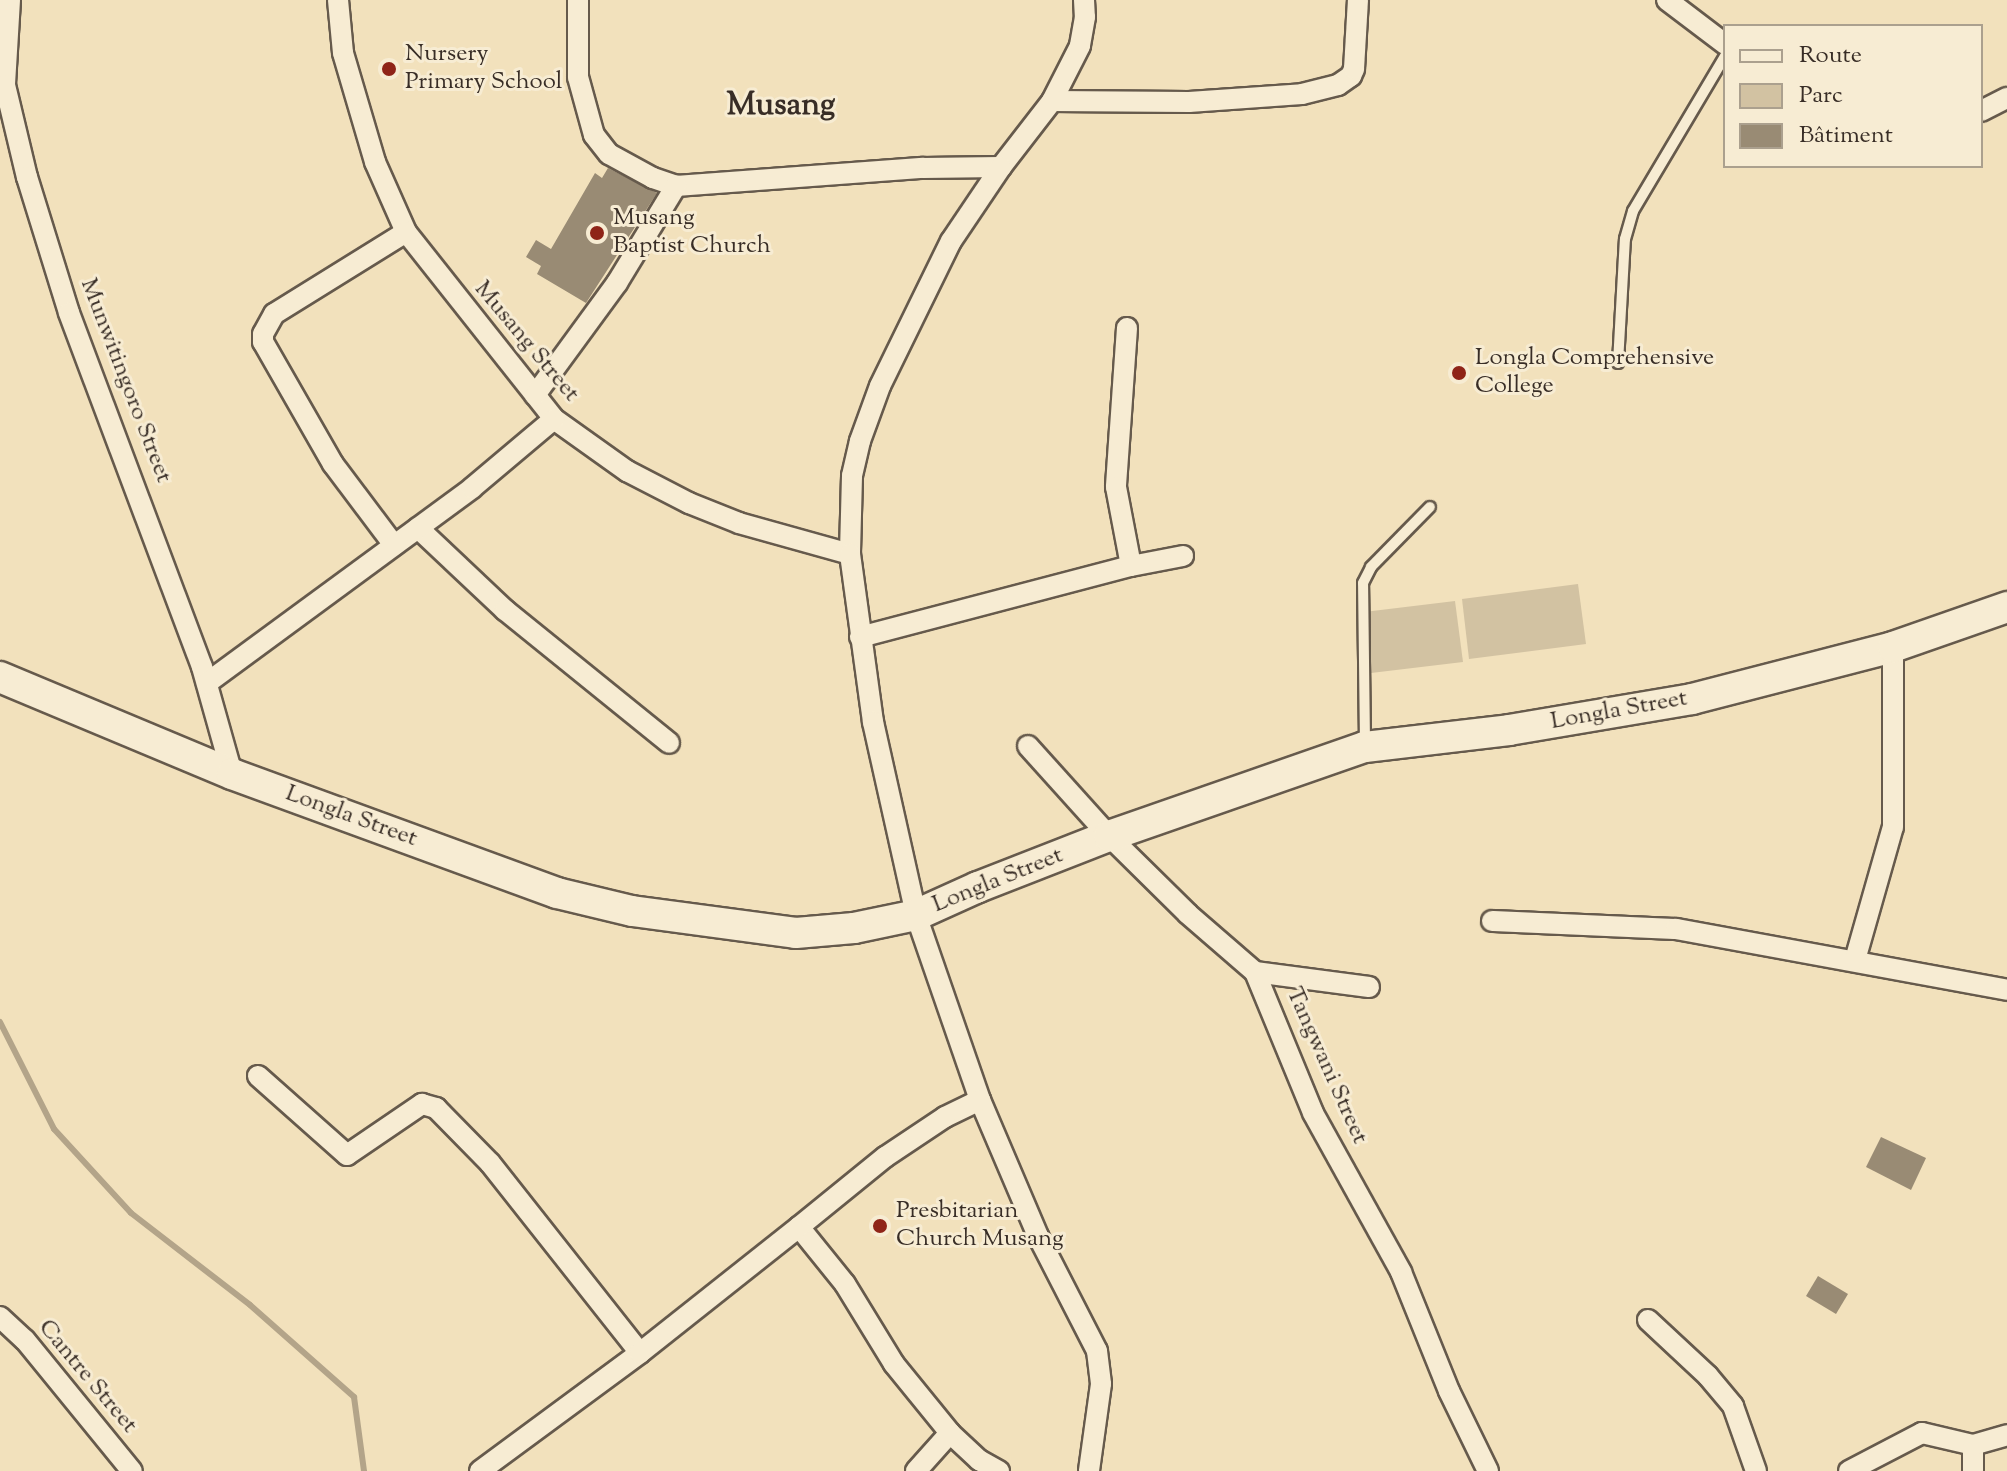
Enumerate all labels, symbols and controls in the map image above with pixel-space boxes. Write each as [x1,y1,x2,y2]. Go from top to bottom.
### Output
legend [1723,24,1983,168]
text: Route [1799,39,1862,73]
place label: Nursery Primary School [405,41,562,97]
marker: Nursery Primary School [380,60,398,78]
text: Parc [1799,79,1843,113]
district label: Musang [727,87,835,125]
text: Bâtiment [1799,119,1893,153]
place label: Musang Baptist Church [613,205,771,261]
marker: Musang Baptist Church [588,224,606,242]
street label: Munwitingoro Street [73,275,177,487]
street label: Musang Street [467,276,585,408]
place label: Longla Comprehensive College [1475,345,1714,401]
marker: Longla Comprehensive College [1450,364,1468,382]
street label: Longla Street [1549,685,1689,737]
street label: Longla Street [281,780,421,854]
street label: Longla Street [929,842,1067,920]
street label: Tangwani Street [1279,983,1373,1149]
place label: Presbitarian Church Musang [896,1198,1064,1254]
marker: Presbitarian Church Musang [871,1217,889,1235]
street label: Cantre Street [31,1314,143,1440]

